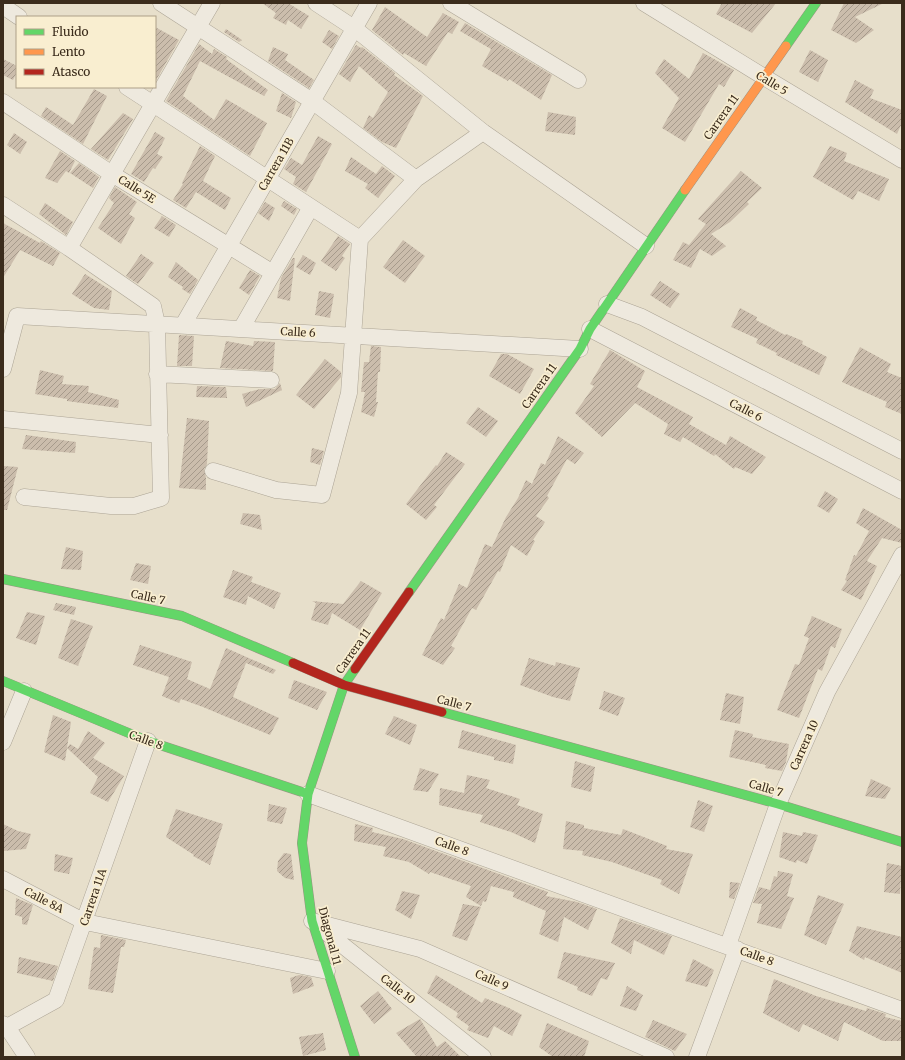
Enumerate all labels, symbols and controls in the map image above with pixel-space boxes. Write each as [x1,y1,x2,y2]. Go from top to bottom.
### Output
legend [16,16,156,88]
text: Fluido [52,24,89,39]
text: Lento [52,44,85,59]
text: Atasco [51,64,90,79]
street label: Calle 5 [753,68,791,98]
street label: Carrera 11 [700,92,742,142]
street label: Carrera 11B [255,135,297,193]
street label: Calle 5E [116,172,158,206]
street label: Calle 6 [280,324,316,340]
street label: Carrera 11 [518,361,560,411]
street label: Calle 6 [727,396,765,424]
street label: Calle 7 [130,587,166,607]
street label: Carrera 11 [332,626,374,676]
street label: Calle 7 [435,692,473,714]
street label: Carrera 10 [787,718,821,772]
street label: Calle 8 [127,727,165,753]
street label: Calle 7 [747,776,785,800]
street label: Calle 8 [433,833,471,859]
street label: Carrera 11A [77,866,109,927]
street label: Calle 8A [22,884,66,916]
street label: Diagonal 11 [316,905,344,967]
street label: Calle 8 [738,943,776,969]
street label: Calle 9 [473,966,511,994]
street label: Calle 10 [378,971,418,1007]

